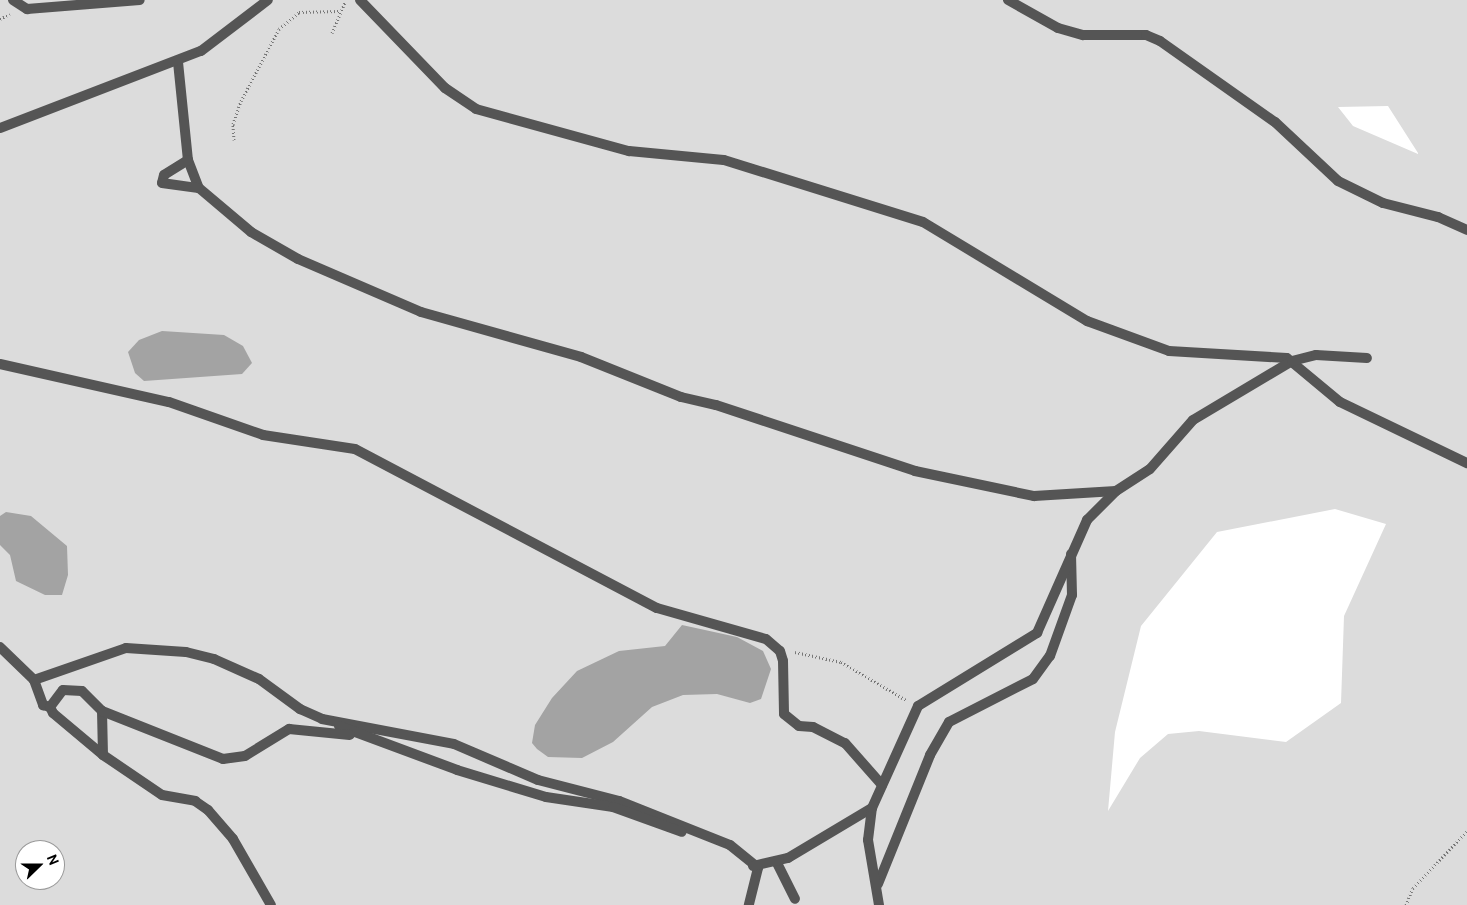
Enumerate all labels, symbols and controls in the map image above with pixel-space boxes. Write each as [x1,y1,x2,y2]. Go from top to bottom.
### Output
north arrow [15,840,65,890]
text: N [43,852,63,868]

